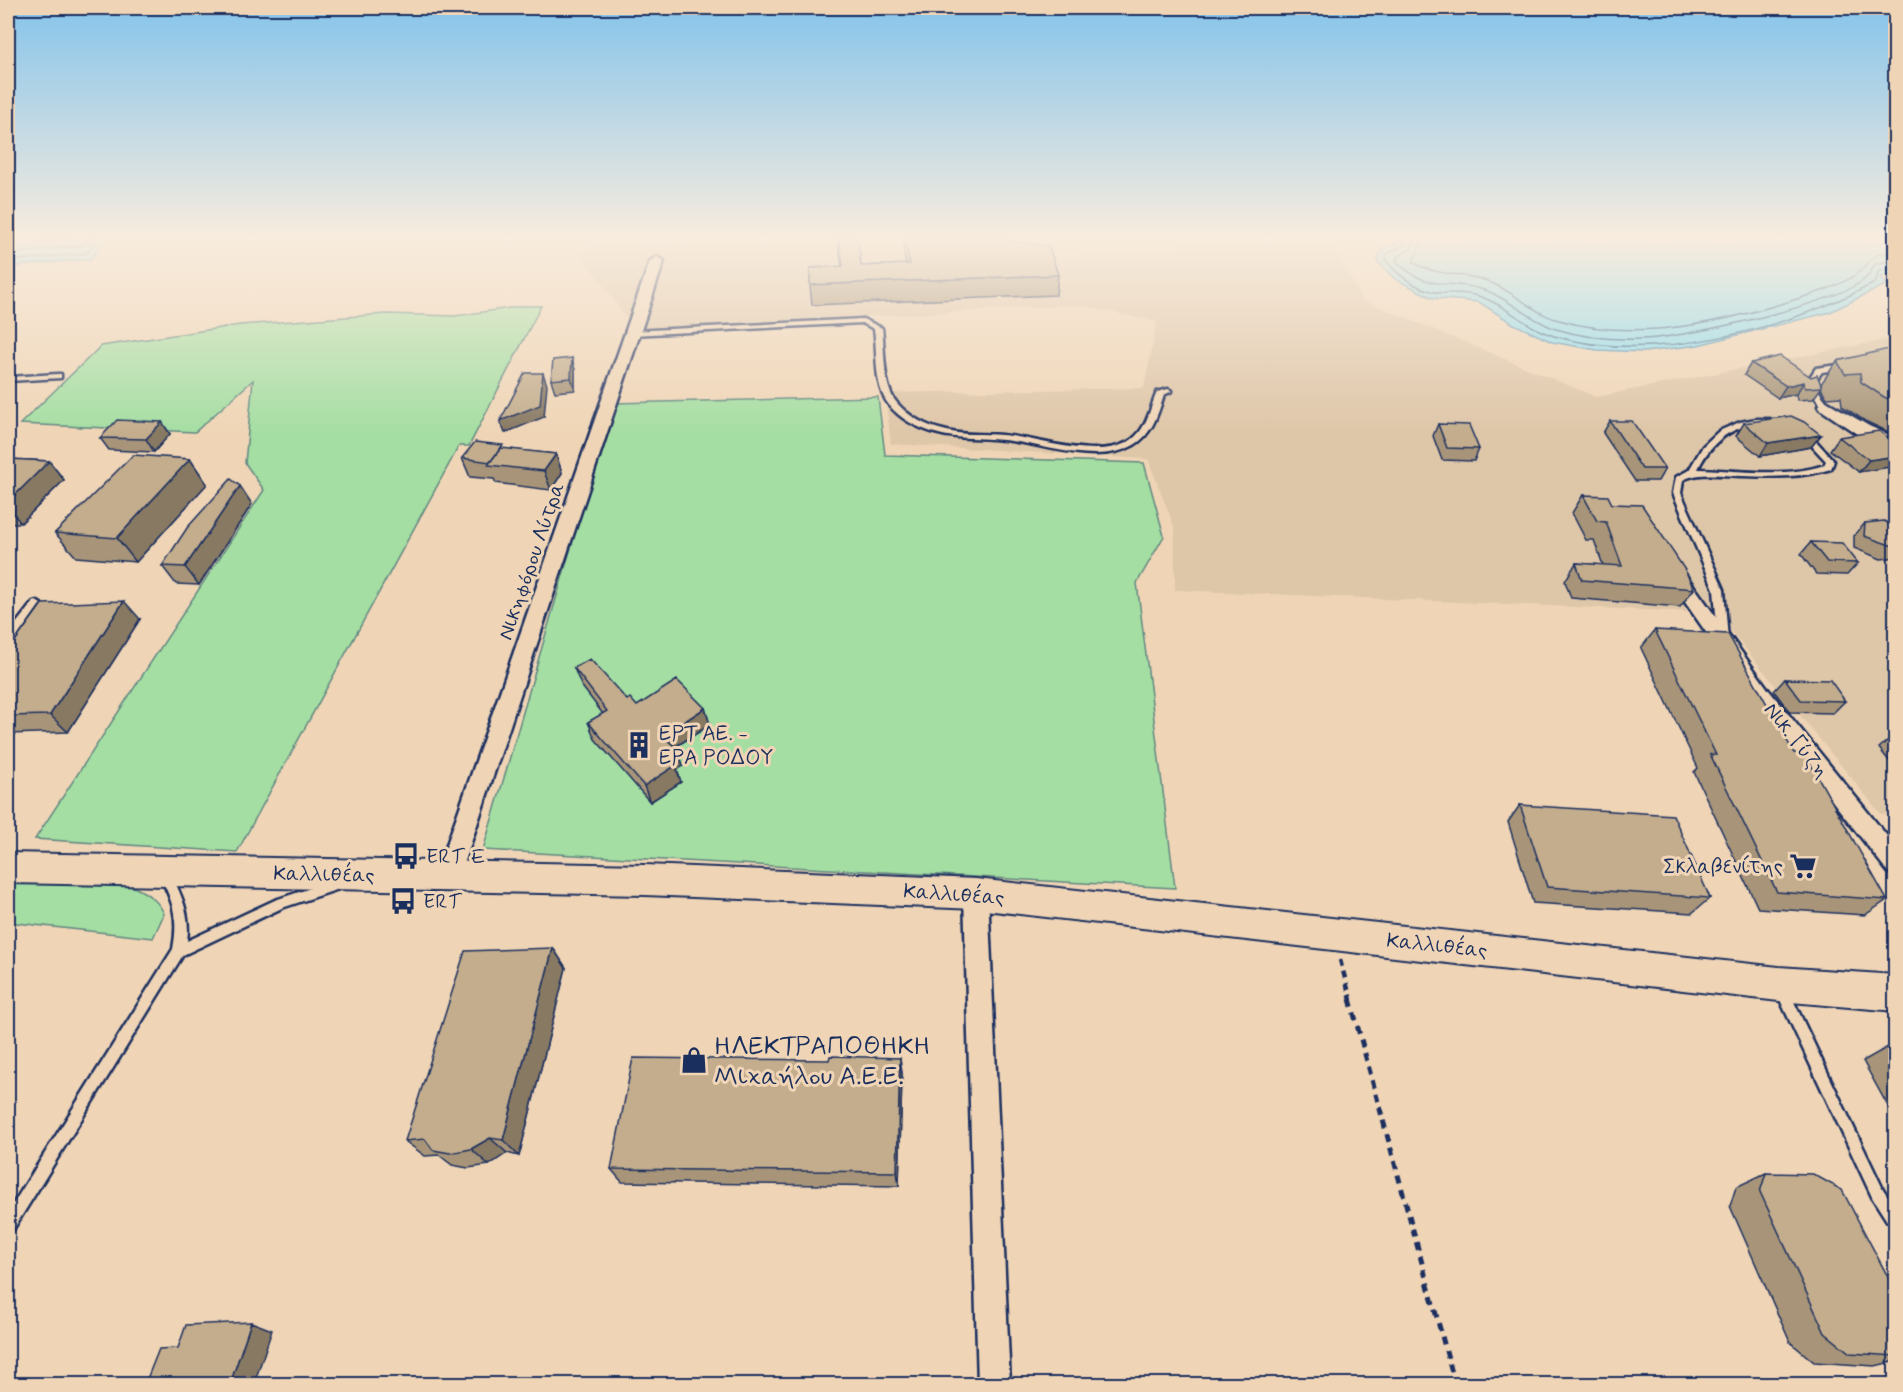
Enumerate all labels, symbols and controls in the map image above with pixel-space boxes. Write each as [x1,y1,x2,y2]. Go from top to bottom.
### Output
street label: Νικηφόρου Λύτρα [492,479,572,644]
street label: Νικ. Γύζη [1757,697,1835,784]
place label: ΕΡΤ ΑΕ. - ΕΡΑ ΡΟΔΟΥ [659,720,774,772]
building icon: ΕΡΤ ΑΕ. - ΕΡΑ ΡΟΔΟΥ [624,730,654,760]
bus stop icon: ERT E [391,841,421,871]
place label: ERT E [426,843,485,871]
supermarket icon: Σκλαβενίτης [1788,851,1818,881]
place label: Σκλαβενίτης [1663,853,1783,881]
street label: Καλλιθέας [273,859,375,890]
street label: Καλλιθέας [902,877,1005,912]
bus stop icon: ERT [388,886,418,916]
place label: ERT [423,888,463,916]
street label: Καλλιθέας [1385,926,1489,965]
place label: ΗΛΕΚΤΡΑΠΟΘΗΚΗ Μιχαήλου Α.Ε.Ε. [714,1030,930,1094]
shop icon: ΗΛΕΚΤΡΑΠΟΘΗΚΗ Μιχαήλου Α.Ε.Ε. [679,1045,709,1075]

